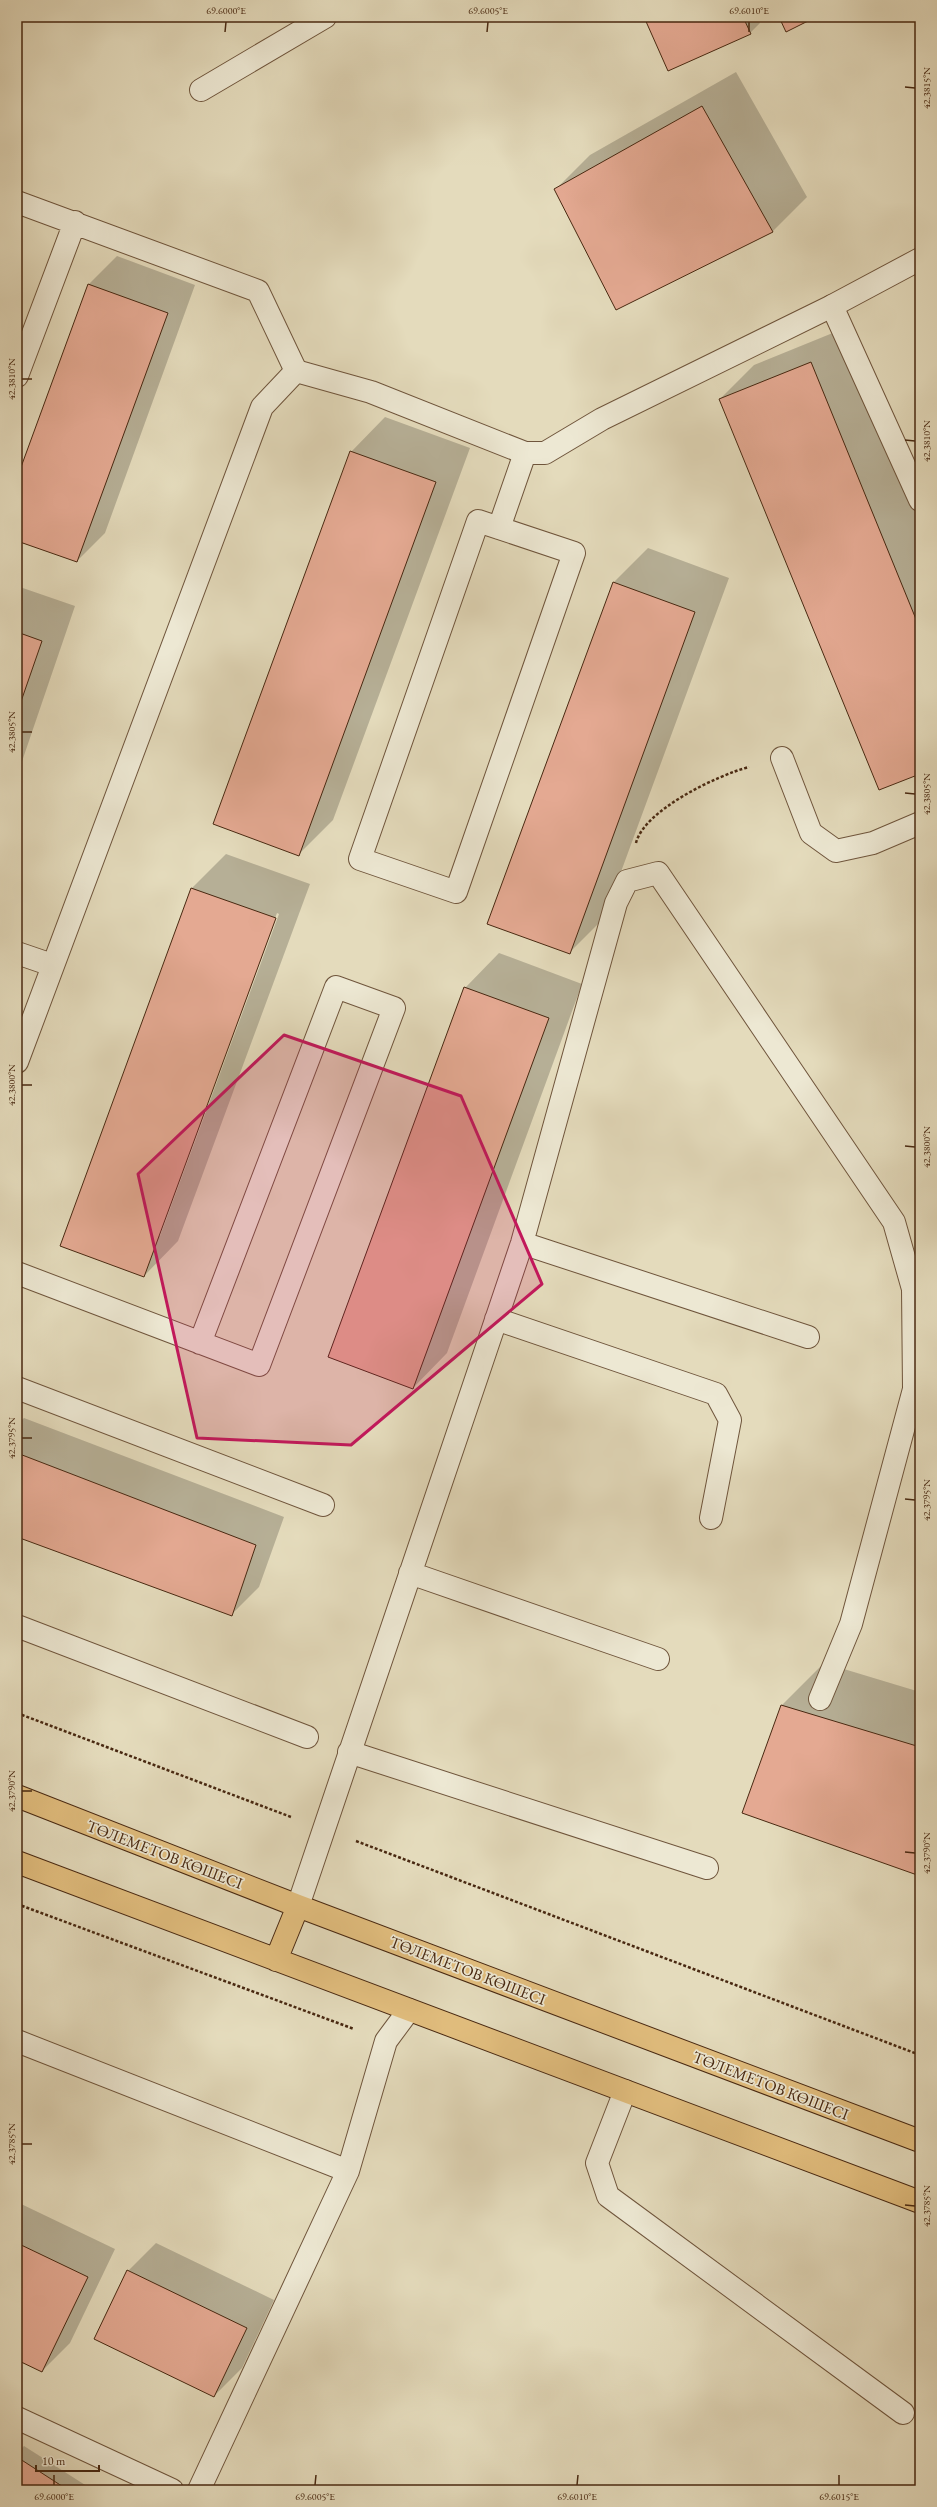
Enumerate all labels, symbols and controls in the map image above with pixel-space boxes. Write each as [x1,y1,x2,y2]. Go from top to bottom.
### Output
text: 69.6000°E [206,4,246,17]
text: 69.6005°E [468,4,508,17]
text: 69.6010°E [729,4,769,17]
text: 42.3815°N [920,67,933,109]
text: 42.3810°N [5,358,18,400]
text: 42.3810°N [920,420,933,462]
text: 42.3805°N [5,711,18,753]
text: 42.3805°N [920,773,933,815]
text: 42.3800°N [5,1064,18,1106]
text: 42.3800°N [920,1126,933,1168]
text: 42.3795°N [5,1417,18,1459]
text: 42.3795°N [920,1479,933,1521]
text: 42.3790°N [5,1770,18,1812]
street label: ТӨЛЕМЕТОВ КӨШЕСІ [84,1815,246,1894]
text: 42.3790°N [920,1832,933,1874]
street label: ТӨЛЕМЕТОВ КӨШЕСІ [387,1931,549,2010]
street label: ТӨЛЕМЕТОВ КӨШЕСІ [690,2046,852,2125]
text: 42.3785°N [5,2123,18,2165]
text: 42.3785°N [920,2185,933,2227]
scale bar [36,2447,99,2473]
text: 10 m [42,2453,66,2469]
text: 69.6000°E [34,2490,74,2503]
text: 69.6005°E [295,2490,335,2503]
text: 69.6010°E [557,2490,597,2503]
text: 69.6015°E [819,2490,859,2503]

